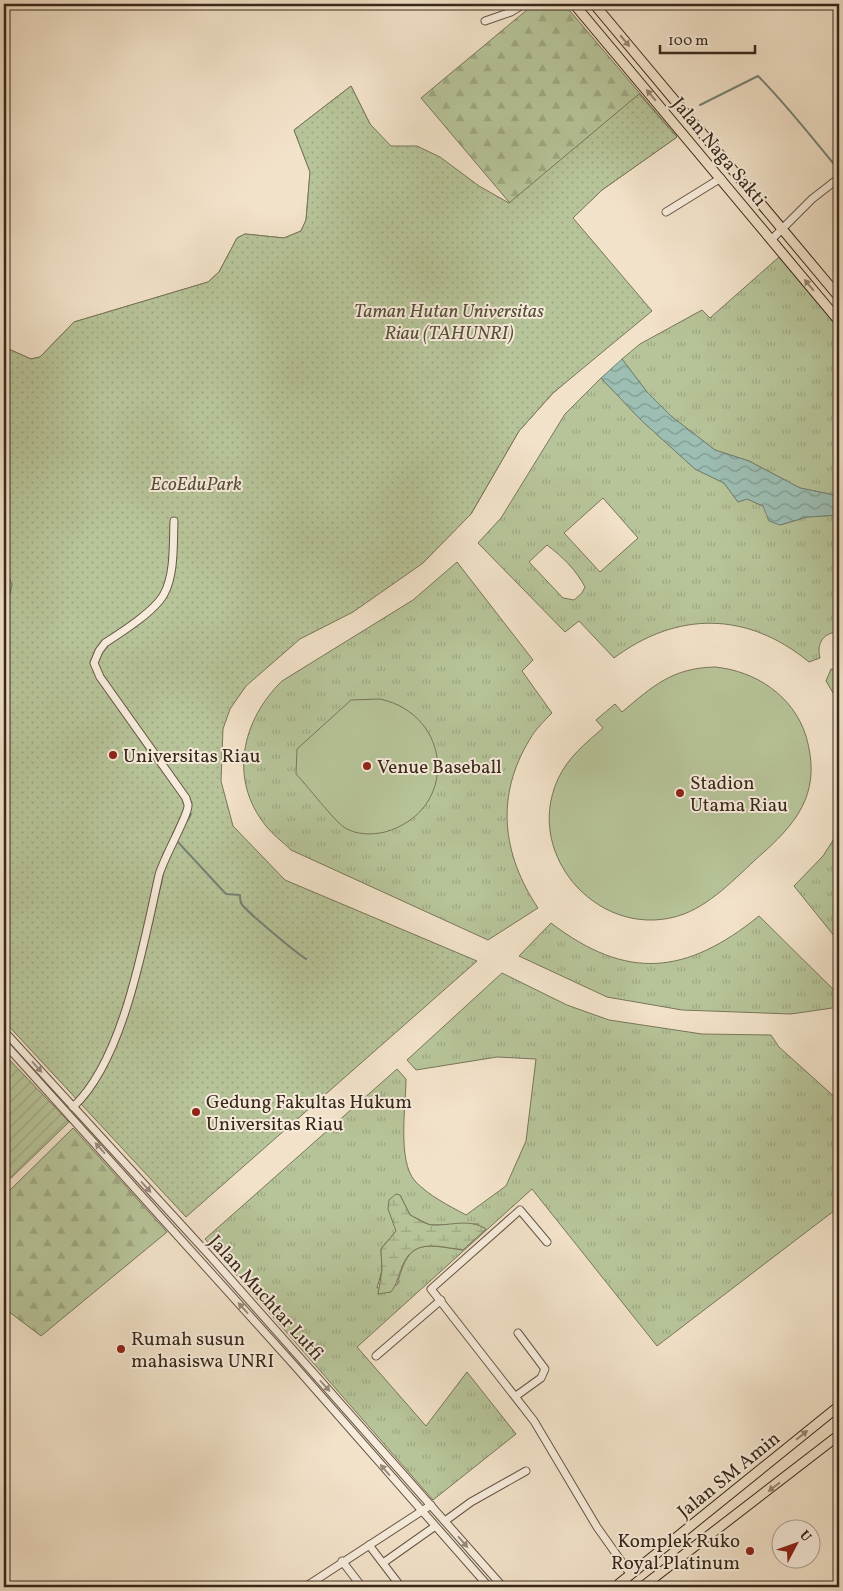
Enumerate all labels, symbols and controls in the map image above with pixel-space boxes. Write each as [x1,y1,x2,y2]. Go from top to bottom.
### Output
scale bar [660,22,756,54]
text: 100 m [668,31,708,52]
one-way arrow [620,35,631,48]
one-way arrow [645,88,656,101]
street label: Jalan Naga Sakti [665,92,772,213]
one-way arrow [804,278,815,291]
park label: Taman Hutan Universitas Riau (TAHUNRI) [354,299,544,347]
park label: EcoEduPark [150,472,242,498]
place label: Universitas Riau [123,744,261,770]
marker: Universitas Riau [107,749,119,761]
place label: Venue Baseball [377,755,502,781]
marker: Venue Baseball [361,760,373,772]
place label: Stadion Utama Riau [690,771,788,819]
marker: Stadion Utama Riau [674,787,686,799]
one-way arrow [31,1060,43,1072]
place label: Gedung Fakultas Hukum Universitas Riau [206,1090,412,1138]
marker: Gedung Fakultas Hukum Universitas Riau [190,1106,202,1118]
one-way arrow [94,1141,105,1154]
one-way arrow [140,1181,152,1193]
street label: Jalan Muchtar Lutfi [202,1230,329,1367]
one-way arrow [237,1302,249,1314]
place label: Rumah susun mahasiswa UNRI [131,1327,274,1375]
marker: Rumah susun mahasiswa UNRI [115,1343,127,1355]
one-way arrow [319,1379,330,1392]
street label: Jalan SM Amin [672,1426,786,1525]
one-way arrow [796,1430,809,1441]
one-way arrow [379,1463,390,1476]
one-way arrow [768,1482,781,1493]
north arrow [770,1518,820,1568]
text: U [794,1527,815,1547]
place label: Komplek Ruko Royal Platinum [611,1529,740,1577]
one-way arrow [457,1536,468,1548]
marker: Komplek Ruko Royal Platinum [744,1545,756,1557]

